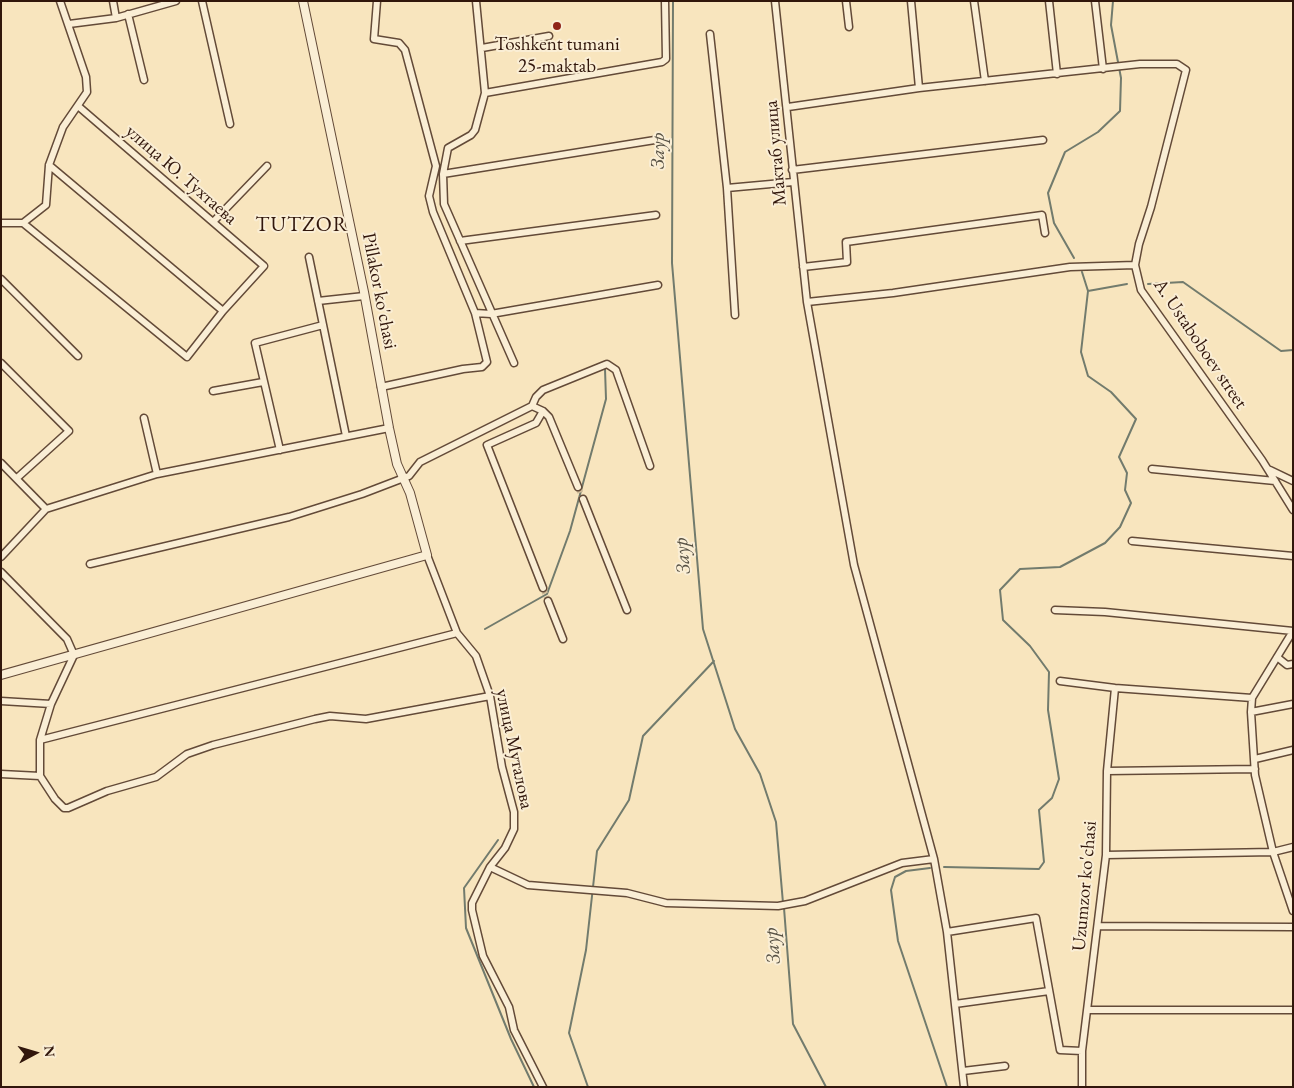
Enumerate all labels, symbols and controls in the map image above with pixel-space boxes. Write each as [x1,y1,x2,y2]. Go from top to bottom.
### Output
marker: Toshkent tumani 25-maktab [551,20,563,32]
place label: Toshkent tumani 25-maktab [494,34,620,78]
street label: Мактаб улица [760,99,792,207]
street label: улица Ю. Тухтаева [120,120,242,230]
water label: Заур [647,133,671,169]
district label: TUTZOR [255,212,349,238]
street label: Pillakor ko'chasi [357,231,401,351]
street label: A. Ustaboboev street [1148,275,1252,413]
water label: Заур [669,537,697,575]
street label: улица Муталова [490,687,538,811]
street label: Uzumzor ko'chasi [1068,820,1102,952]
water label: Заур [759,927,787,965]
north arrow [10,1028,60,1078]
text: N [40,1045,59,1058]

